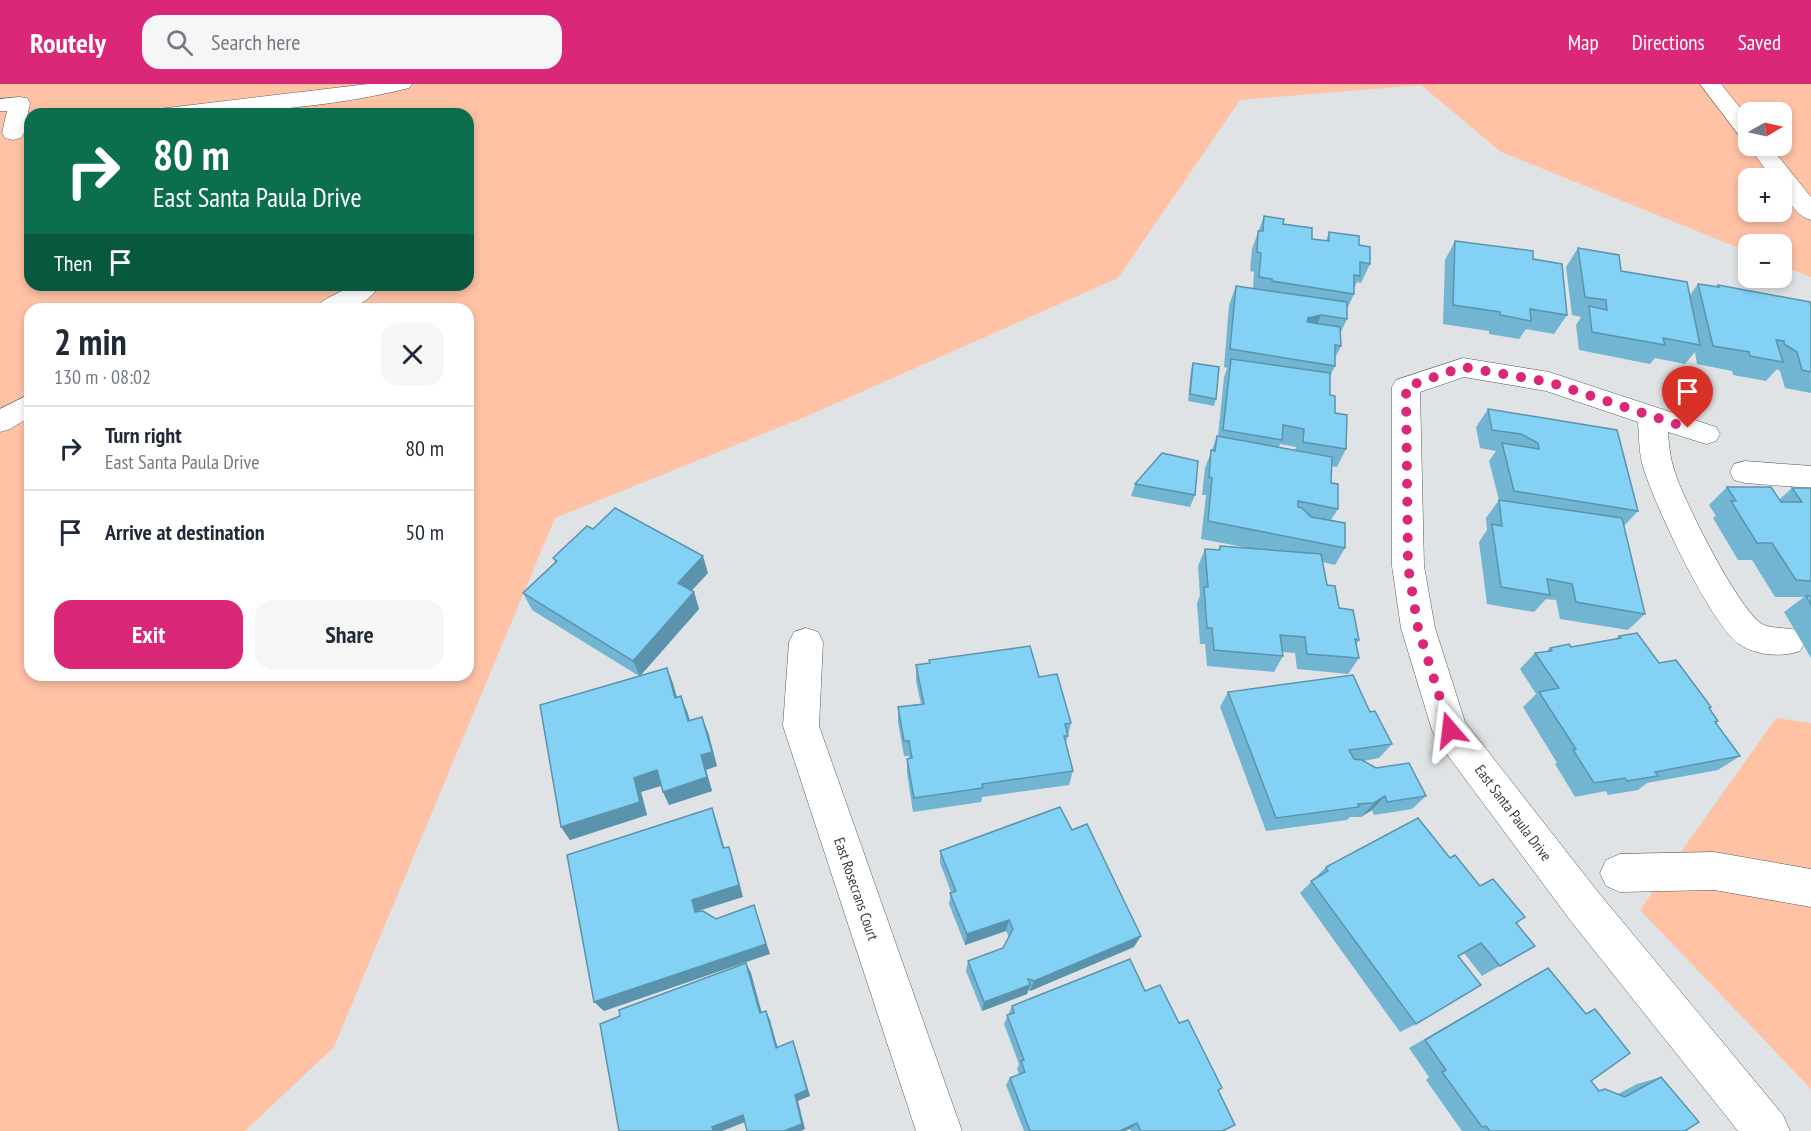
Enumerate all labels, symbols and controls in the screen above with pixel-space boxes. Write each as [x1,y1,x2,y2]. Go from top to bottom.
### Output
search box [142,15,562,69]
text: Routely [30,24,106,61]
icon: search [163,26,196,59]
text: Search here [211,28,300,56]
text: Map [1568,29,1599,56]
text: Directions [1632,29,1705,56]
text: Saved [1738,29,1781,56]
north arrow [1738,102,1792,156]
map controls [1738,102,1792,288]
text: 80 m [153,127,230,182]
icon: right [54,132,132,210]
button: + [1738,168,1792,222]
text: East Santa Paula Drive [153,180,362,214]
button: − [1738,234,1792,288]
icon: arrive [104,246,137,279]
text: Then [54,249,92,277]
text: 2 min [54,318,127,365]
button: close [381,323,444,386]
text: 130 m · 08:02 [54,364,151,390]
pin [1662,366,1713,428]
icon: arrive [1671,375,1704,408]
text: Turn right [105,421,182,449]
icon: right [54,432,87,465]
text: 80 m [405,434,444,462]
text: East Santa Paula Drive [105,449,260,475]
icon: arrive [54,516,87,549]
text: Arrive at destination [105,518,265,546]
text: 50 m [405,518,444,546]
button: Exit [54,600,243,669]
button: Share [255,600,444,669]
position arrow [1418,698,1482,762]
street label: East Santa Paula Drive [1471,761,1556,865]
street label: East Rosecrans Court [830,835,883,943]

